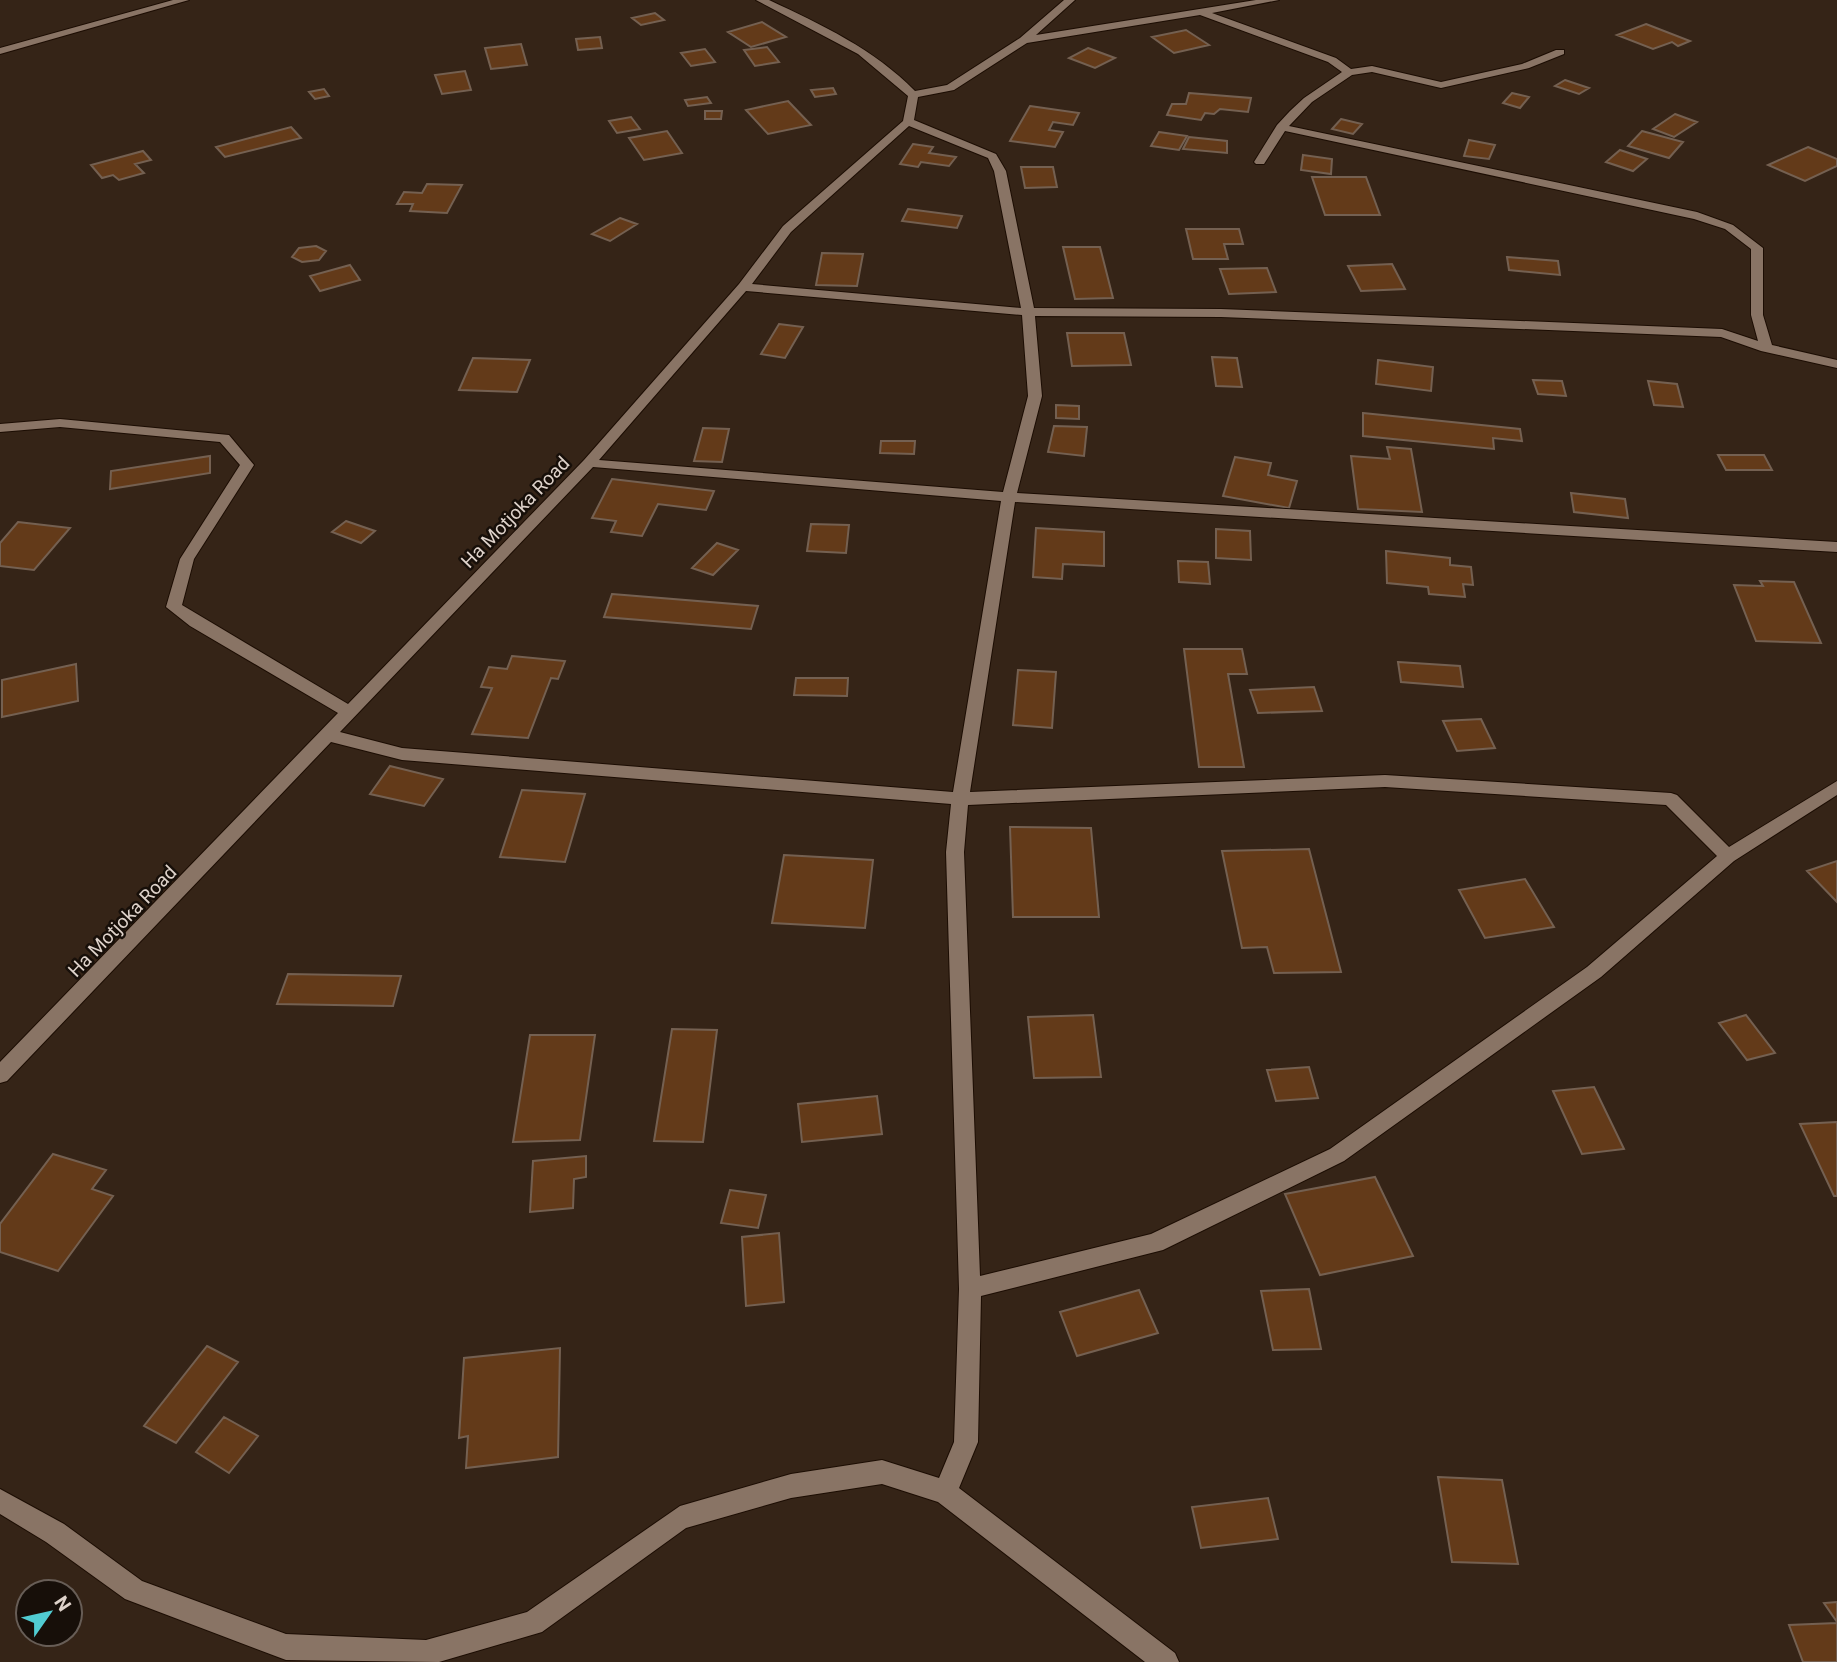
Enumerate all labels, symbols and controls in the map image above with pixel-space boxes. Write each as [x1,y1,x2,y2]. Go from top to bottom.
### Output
street label: Ha Motjoka Road [456,452,574,573]
street label: Ha Motjoka Road [63,861,181,982]
north arrow [14,1578,84,1648]
text: N [49,1592,76,1616]

